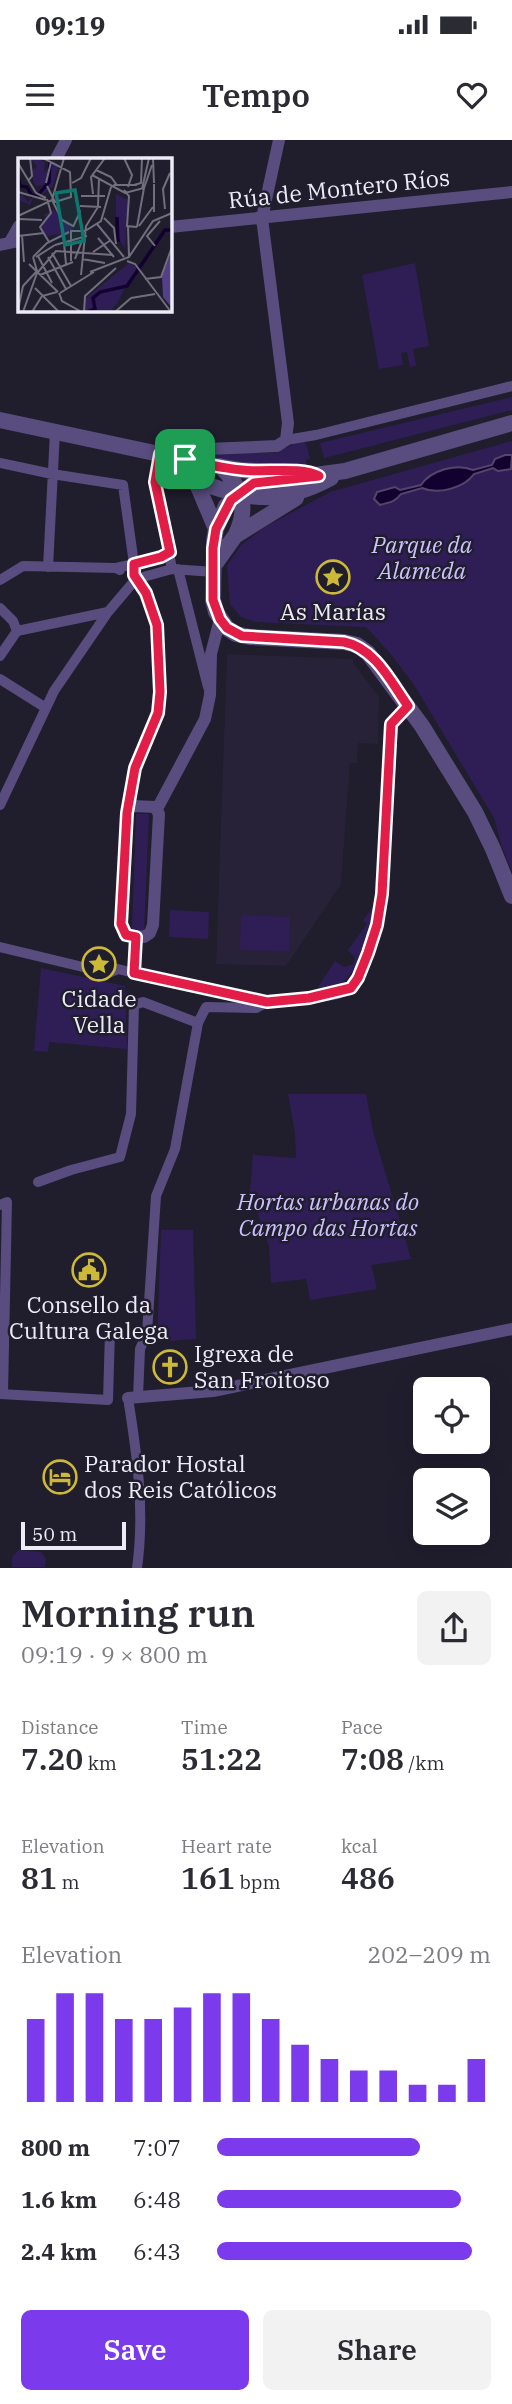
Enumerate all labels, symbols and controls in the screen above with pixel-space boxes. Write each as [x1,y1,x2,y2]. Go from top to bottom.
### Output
text: 09:19 [35,8,105,42]
text: Tempo [202,74,310,116]
icon: menu [21,76,59,114]
icon: heart [453,76,491,114]
inset map [18,158,172,312]
street label: Rúa de Montero Ríos [227,161,451,215]
pin [155,429,215,489]
icon: arrive [166,440,204,478]
park label: Parque da Alameda [371,529,473,585]
place icon: As Marías [314,558,352,596]
place label: As Marías [280,596,386,626]
place icon: Cidade Vella [80,945,118,983]
place label: Cidade Vella [61,983,137,1039]
park label: Hortas urbanas do Campo das Hortas [236,1186,419,1242]
public building icon: Consello da Cultura Galega [70,1251,108,1289]
place label: Consello da Cultura Galega [9,1289,169,1345]
place label: Igrexa de San Froitoso [194,1338,330,1394]
church icon: Igrexa de San Froitoso [151,1348,189,1386]
map controls [413,1377,490,1545]
button: locate [413,1377,490,1454]
place label: Parador Hostal dos Reis Católicos [84,1448,277,1504]
hotel icon: Parador Hostal dos Reis Católicos [41,1458,79,1496]
button: layers [413,1468,490,1545]
scale bar [21,1518,126,1550]
text: 50 m [32,1522,77,1546]
text: Morning run [21,1588,255,1637]
button: share [417,1591,491,1665]
text: 09:19 · 9 × 800 m [21,1639,208,1669]
text: Distance [21,1715,99,1739]
text: Time [181,1715,228,1739]
text: Pace [341,1715,383,1739]
text: 7.20 [21,1739,83,1778]
text: 51:22 [181,1739,262,1778]
text: 7:08 [341,1739,404,1778]
text: km [83,1751,117,1775]
text: /km [404,1751,445,1775]
text: Elevation [21,1834,105,1858]
text: Heart rate [181,1834,272,1858]
text: kcal [341,1834,378,1858]
text: 81 [21,1858,57,1897]
text: 161 [181,1858,235,1897]
text: 486 [341,1858,395,1897]
text: m [57,1870,80,1894]
text: bpm [235,1870,281,1894]
text: Elevation [21,1939,122,1969]
text: 202–209 m [367,1939,491,1969]
text: 800 m [21,2132,90,2162]
text: 7:07 [133,2132,181,2162]
text: 1.6 km [21,2184,97,2214]
text: 6:48 [133,2184,181,2214]
text: 2.4 km [21,2236,97,2266]
text: 6:43 [133,2236,181,2266]
button: Save [21,2310,249,2390]
button: Share [263,2310,491,2390]

